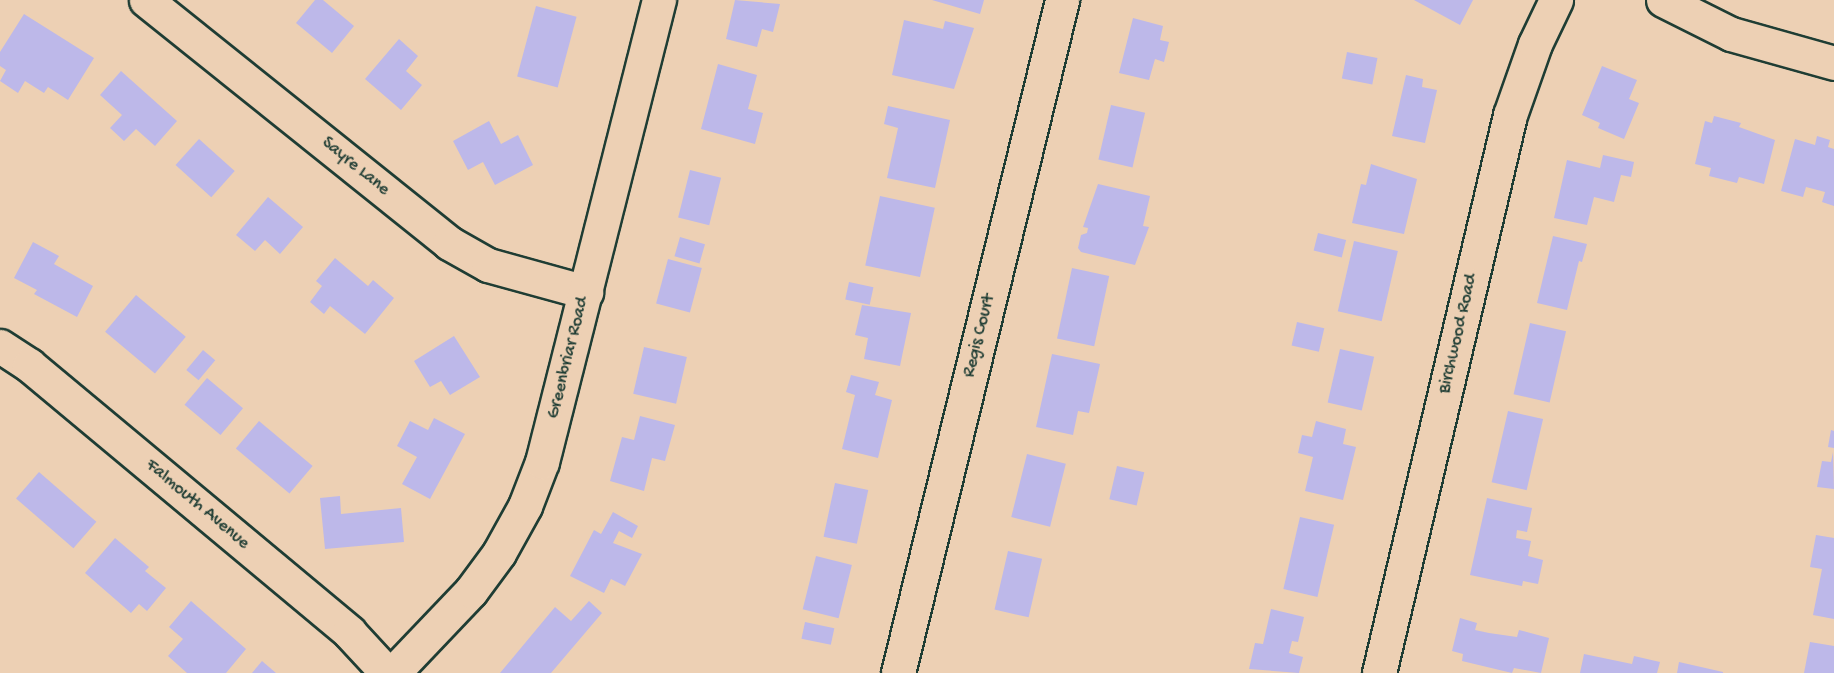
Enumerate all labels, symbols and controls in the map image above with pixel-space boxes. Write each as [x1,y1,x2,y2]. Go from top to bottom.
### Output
street label: Sayre Lane [317,133,393,201]
street label: Birchwood Road [1435,272,1483,396]
street label: Regis Court [959,292,1001,380]
street label: Greenbriar Road [543,295,595,421]
street label: Falmouth Avenue [141,455,253,555]

